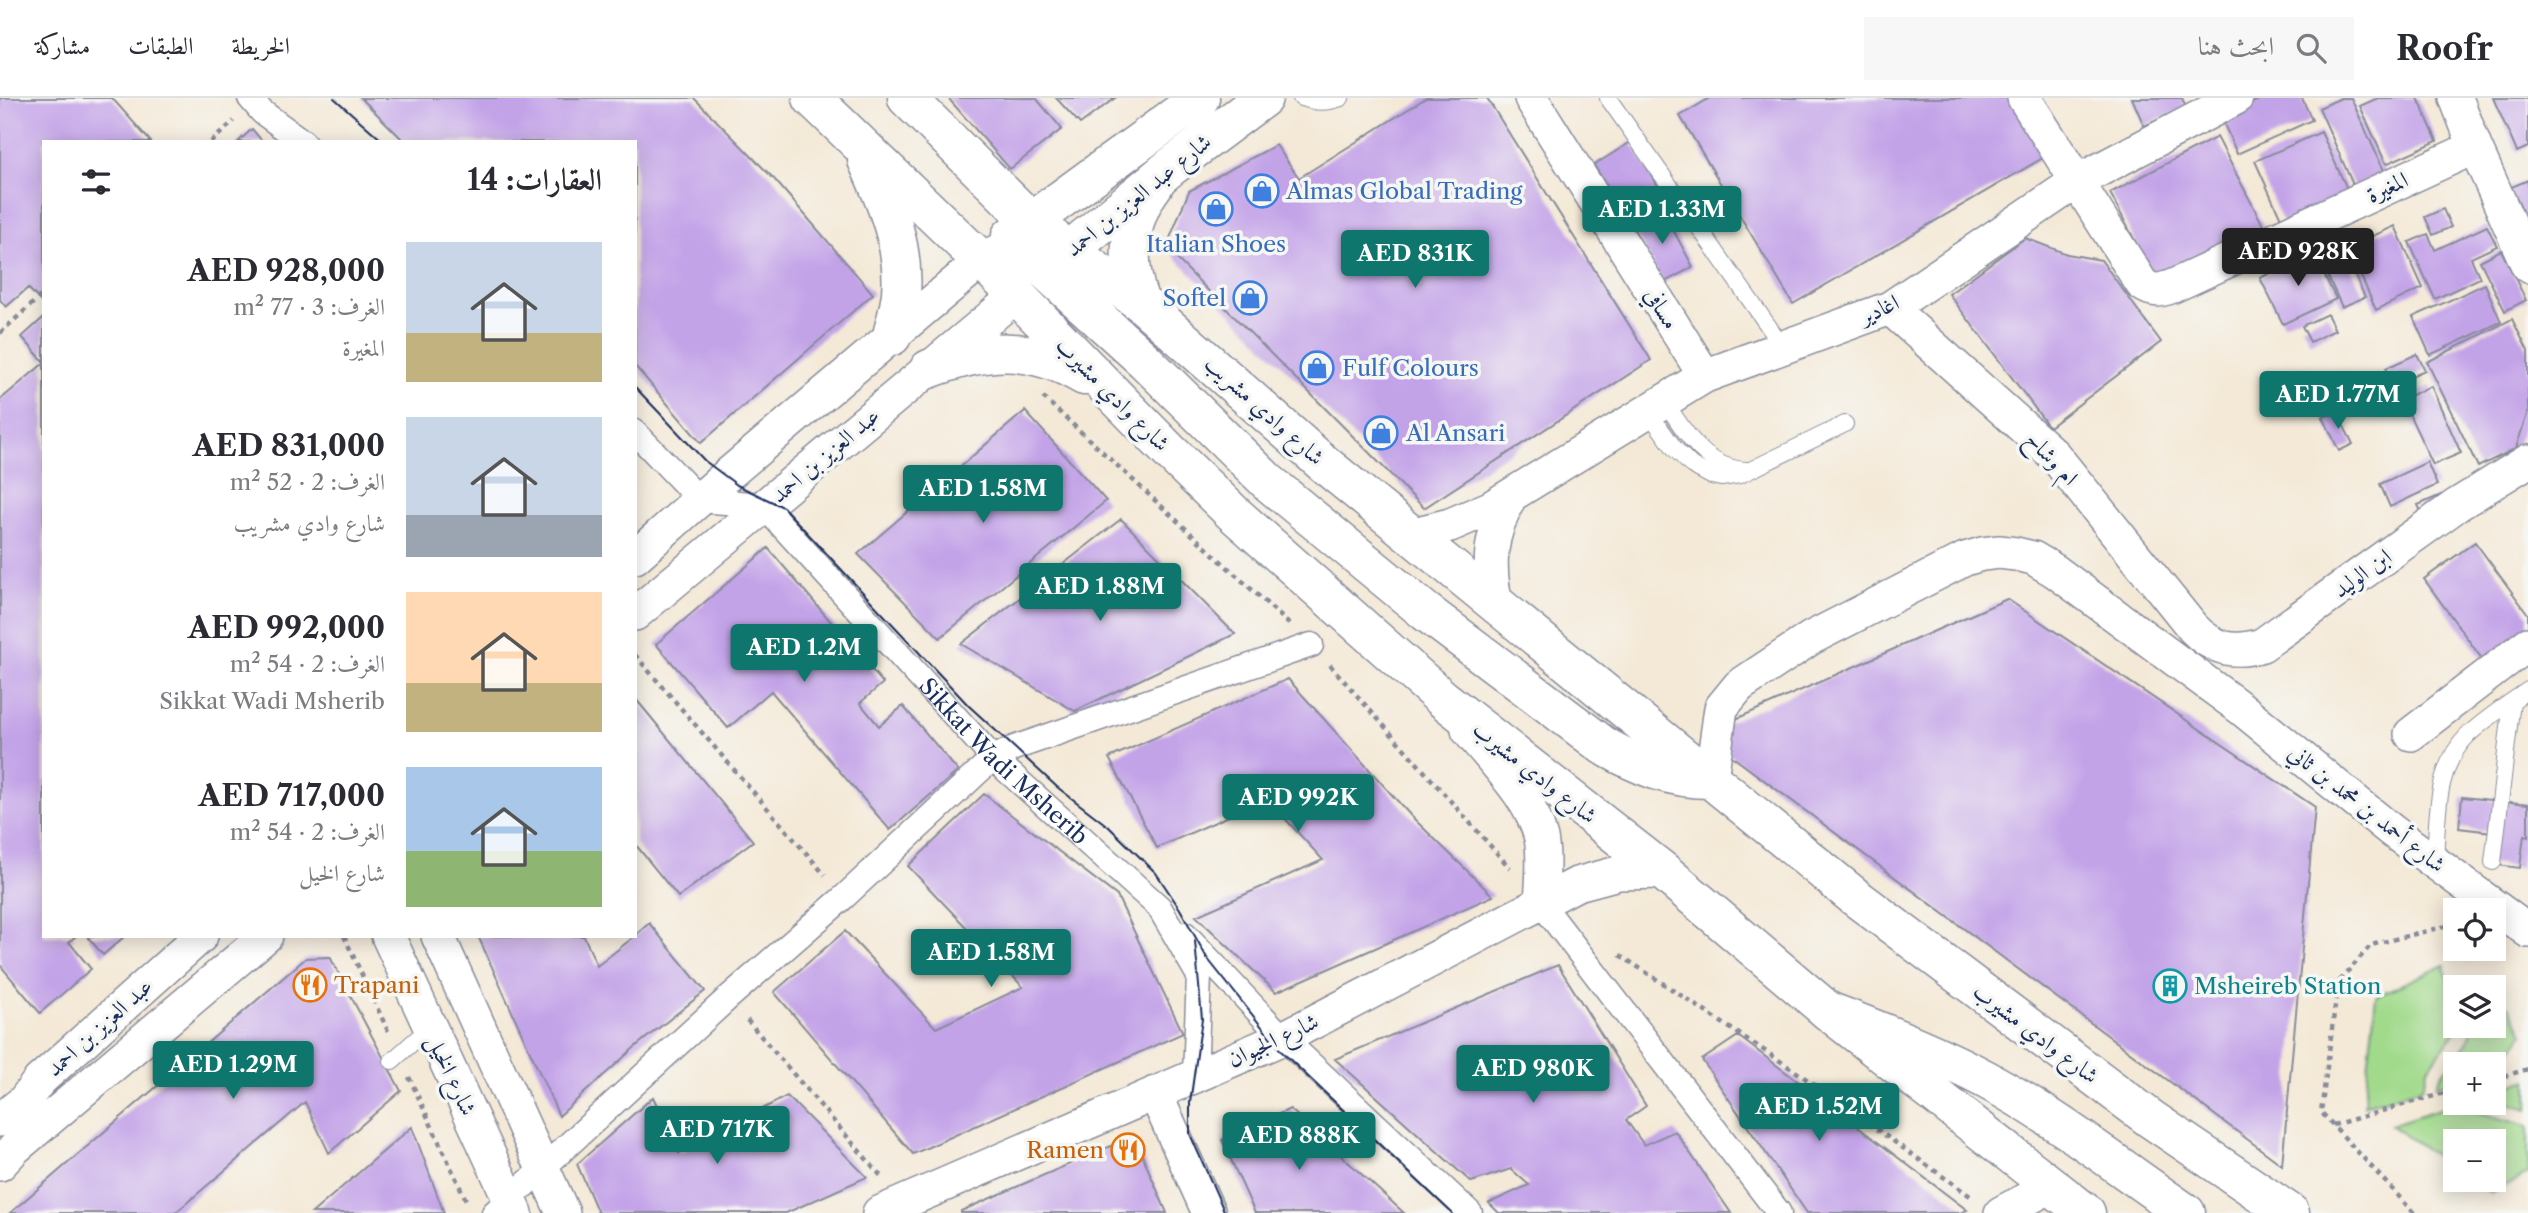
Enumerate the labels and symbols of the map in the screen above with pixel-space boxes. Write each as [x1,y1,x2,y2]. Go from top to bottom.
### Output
street label: شارع عبد العزيز بن احمد [1059,128,1220,267]
street label: المغيرة [2362,165,2412,209]
shop icon: Almas Global Trading [1243,172,1281,210]
place label: Almas Global Trading [1285,177,1523,205]
pin: AED 1.33M [1582,186,1742,246]
shop icon: Italian Shoes [1197,190,1235,228]
pin: AED 928K [2226,228,2370,288]
place label: Italian Shoes [1146,230,1286,258]
pin: AED 831K [1343,230,1487,290]
shop icon: Softel [1231,279,1269,317]
street label: مسافي [1634,282,1685,337]
place label: Softel [1163,284,1226,312]
street label: اغادير [1853,288,1903,331]
street label: شارع وادي مشيرب [1046,331,1176,461]
street label: شارع وادي مشريب [1195,349,1331,475]
shop icon: Fulf Colours [1298,349,1336,387]
place label: Fulf Colours [1342,354,1479,382]
pin: AED 1.77M [2258,372,2418,431]
street label: عبد العزيز بن احمد [765,401,886,509]
shop icon: Al Ansari [1362,414,1400,452]
place label: Al Ansari [1405,419,1505,447]
street label: ام وشاح [2015,425,2084,496]
pin: AED 1.58M [903,466,1063,525]
street label: ابن الوليد [2327,542,2397,604]
pin: AED 1.88M [1020,564,1180,623]
pin: AED 1.2M [732,624,876,684]
street label: Sikkat Wadi Msherib [913,672,1094,850]
street label: شارع وادي مشيرب [1463,715,1603,834]
street label: شارع أحمد بن محمد بن ثاني [2279,736,2453,883]
pin: AED 992K [1226,774,1370,834]
pin: AED 1.58M [911,930,1071,989]
restaurant icon: Trapani [291,966,329,1004]
building icon: Msheireb Station [2151,967,2189,1005]
place label: Trapani [334,971,419,999]
street label: عبد العزيز بن احمد [40,972,159,1083]
place label: Msheireb Station [2194,972,2381,1000]
street label: شارع وادي مشيرب [1964,977,2104,1094]
street label: شارع الجيوان [1223,1007,1326,1079]
street label: شارع الخيل [416,1030,483,1122]
pin: AED 1.29M [153,1042,313,1101]
pin: AED 980K [1461,1046,1605,1105]
pin: AED 1.52M [1739,1084,1899,1143]
pin: AED 717K [645,1107,789,1166]
pin: AED 888K [1227,1112,1371,1172]
restaurant icon: Ramen [1109,1131,1147,1169]
place label: Ramen [1026,1136,1104,1164]

